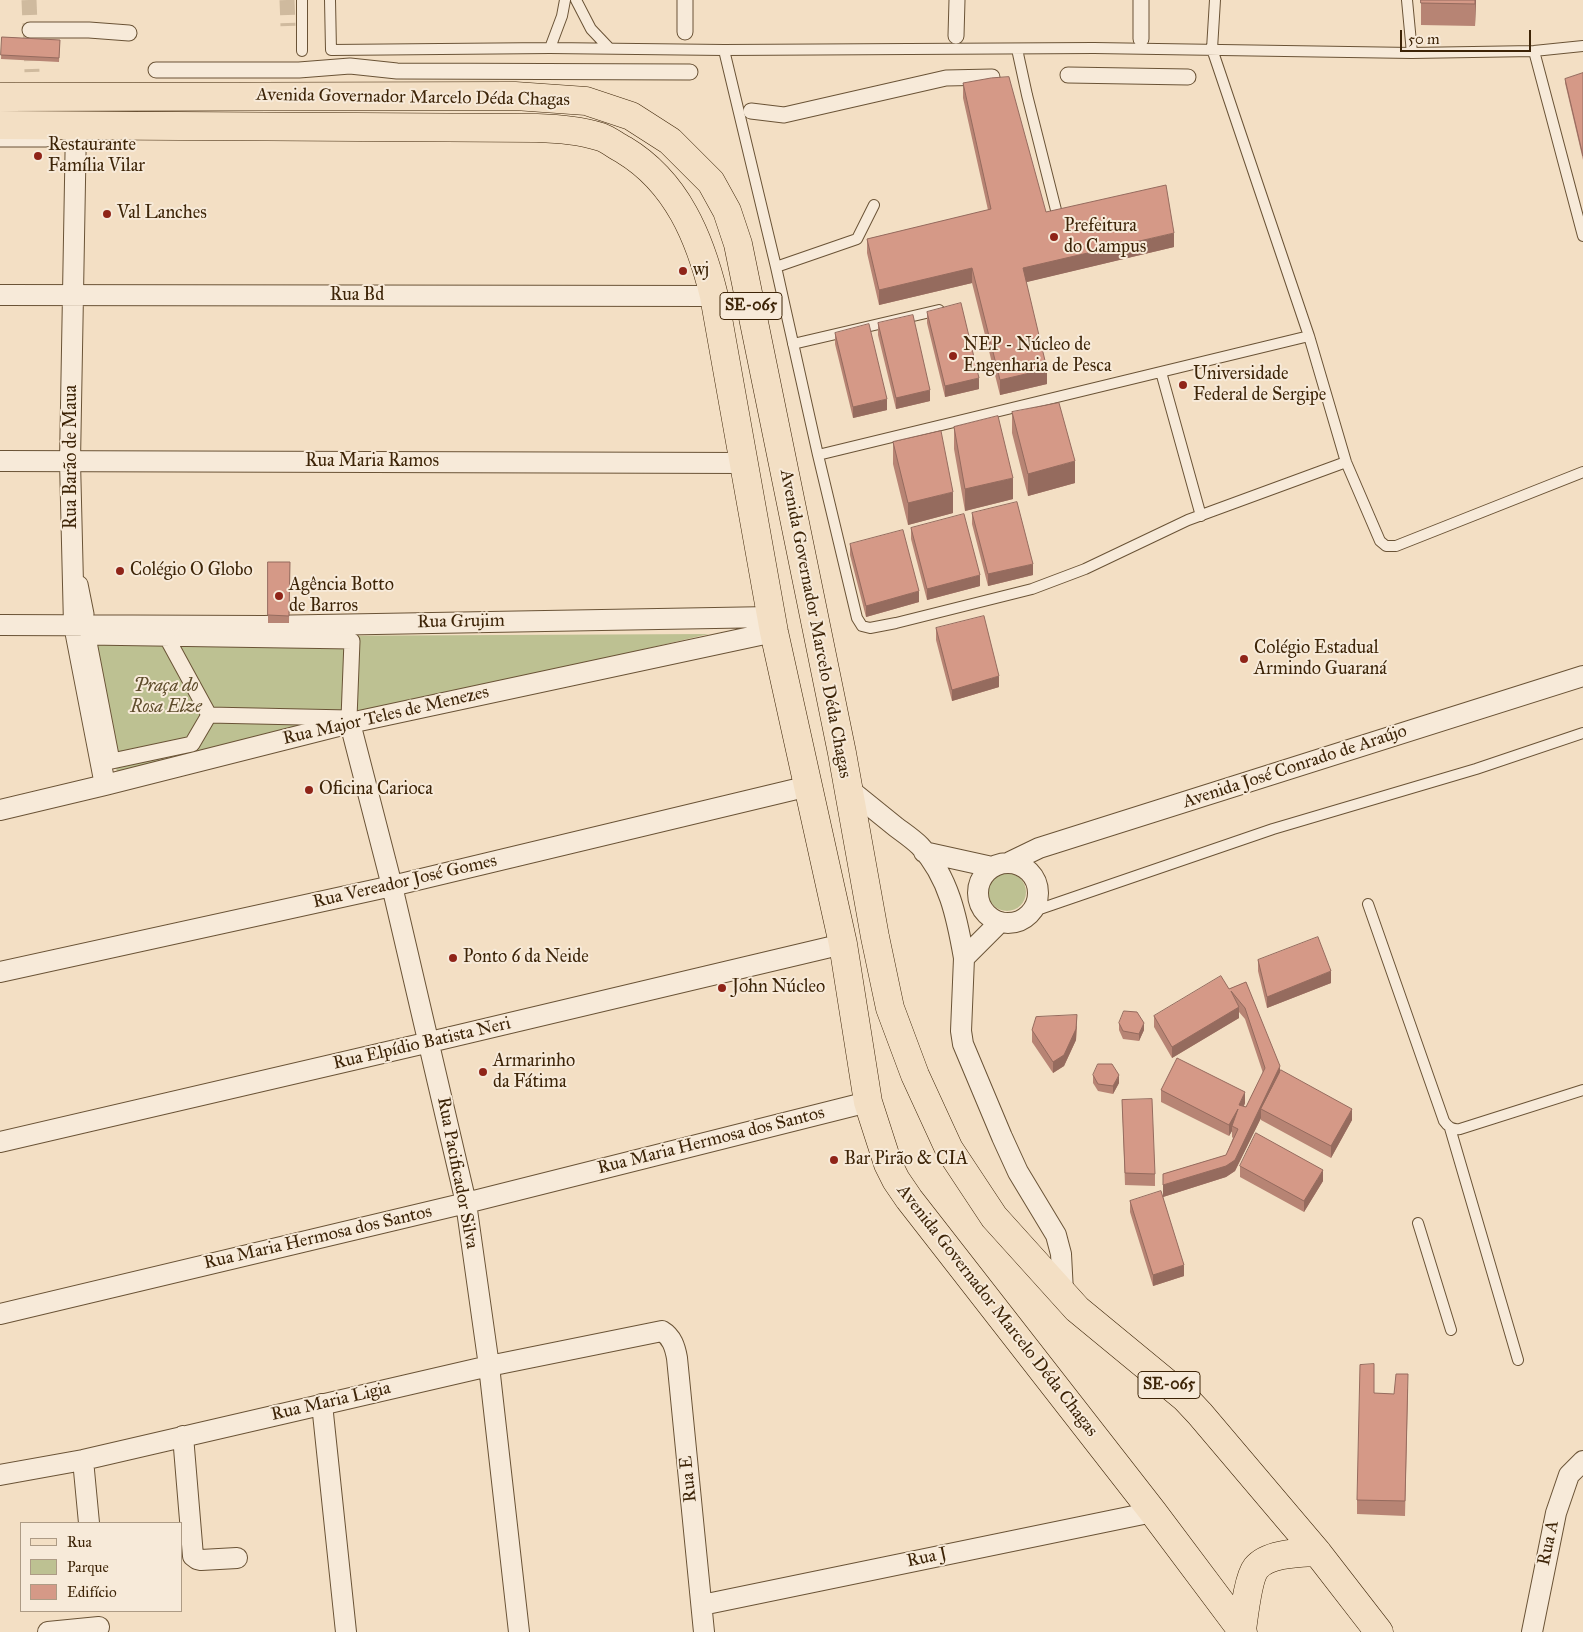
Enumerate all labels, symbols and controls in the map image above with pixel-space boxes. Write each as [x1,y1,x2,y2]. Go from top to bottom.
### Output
scale bar [1403,20,1534,52]
text: 50 m [1408,30,1440,48]
street label: Avenida Governador Marcelo Déda Chagas [256,84,570,112]
place label: Restaurante Família Vilar [48,135,145,178]
marker: Restaurante Família Vilar [32,150,44,162]
place label: Val Lanches [117,203,207,225]
marker: Val Lanches [101,208,113,220]
place label: Prefeitura do Campus [1064,216,1146,258]
marker: Prefeitura do Campus [1048,231,1060,243]
place label: wj [693,260,709,282]
marker: wj [677,265,689,277]
street label: Rua Bd [330,285,384,307]
road number: SE-065 [720,292,782,320]
place label: NEP - Núcleo de Engenharia de Pesca [963,335,1112,378]
marker: NEP - Núcleo de Engenharia de Pesca [947,350,959,362]
place label: Universidade Federal de Sergipe [1193,364,1326,406]
marker: Universidade Federal de Sergipe [1177,379,1189,391]
street label: Rua Barão de Maua [61,385,83,529]
street label: Rua Maria Ramos [305,451,439,473]
street label: Avenida Governador Marcelo Déda Chagas [774,468,856,780]
place label: Colégio O Globo [130,560,253,582]
marker: Colégio O Globo [114,565,126,577]
place label: Agência Botto de Barros [289,575,394,618]
marker: Agência Botto de Barros [273,590,285,602]
street label: Rua Grujim [417,610,505,634]
place label: Colégio Estadual Armindo Guaraná [1254,638,1387,681]
marker: Colégio Estadual Armindo Guaraná [1238,653,1250,665]
park label: Praça do Rosa Elze [130,676,202,719]
street label: Rua Major Teles de Menezes [281,682,491,750]
street label: Avenida José Conrado de Araújo [1180,721,1410,813]
place label: Oficina Carioca [319,779,433,801]
marker: Oficina Carioca [303,784,315,796]
street label: Rua Vereador José Gomes [311,850,499,914]
place label: Ponto 6 da Neide [463,947,589,969]
marker: Ponto 6 da Neide [447,952,459,964]
place label: John Núcleo [732,977,825,999]
marker: John Núcleo [716,982,728,994]
street label: Rua Elpídio Batista Neri [331,1013,513,1075]
place label: Armarinho da Fátima [493,1051,575,1094]
marker: Armarinho da Fátima [477,1066,489,1078]
street label: Rua Pacificador Silva [432,1095,482,1251]
street label: Rua Maria Hermosa dos Santos [595,1102,827,1180]
place label: Bar Pirão & CIA [844,1149,968,1171]
marker: Bar Pirão & CIA [828,1154,840,1166]
street label: Avenida Governador Marcelo Déda Chagas [892,1181,1102,1441]
street label: Rua Maria Hermosa dos Santos [202,1201,434,1275]
road number: SE-065 [1138,1372,1200,1398]
street label: Rua Maria Ligia [269,1378,393,1426]
street label: Rua E [676,1455,702,1503]
street label: Rua A [1534,1518,1564,1568]
legend [20,1522,182,1612]
text: Rua [67,1533,92,1551]
street label: Rua J [905,1543,949,1573]
text: Parque [67,1558,109,1576]
text: Edifício [67,1583,117,1601]

